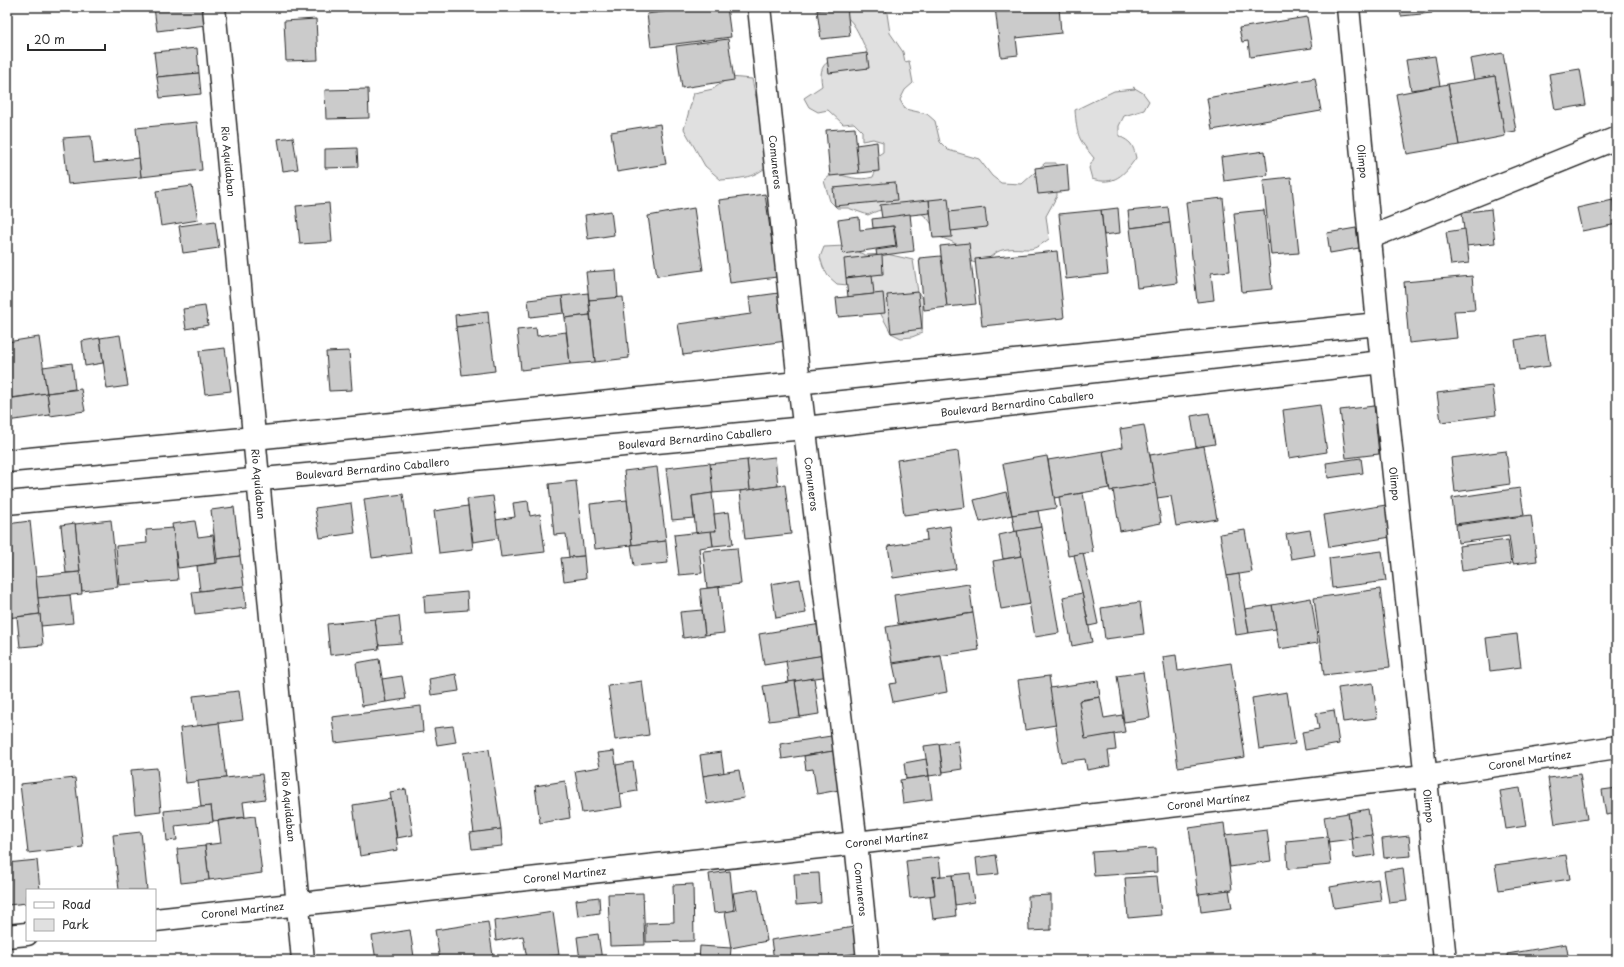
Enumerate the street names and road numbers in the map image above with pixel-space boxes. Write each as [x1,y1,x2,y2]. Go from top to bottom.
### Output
street label: Rio Aquidaban [218,125,240,197]
street label: Comuneros [766,134,786,190]
street label: Olimpo [1354,144,1372,179]
street label: Boulevard Bernardino Caballero [940,387,1095,419]
street label: Boulevard Bernardino Caballero [617,423,773,453]
street label: Rio Aquidaban [248,448,270,520]
street label: Boulevard Bernardino Caballero [295,453,450,483]
street label: Comuneros [801,456,823,512]
street label: Olimpo [1386,466,1405,502]
street label: Coronel Martínez [1487,746,1572,773]
street label: Rio Aquidaban [278,771,300,842]
street label: Olimpo [1420,788,1439,824]
street label: Coronel Martínez [1166,789,1251,813]
street label: Coronel Martínez [844,827,929,851]
street label: Comuneros [851,861,872,917]
street label: Coronel Martínez [522,862,607,887]
street label: Coronel Martínez [200,898,285,922]

